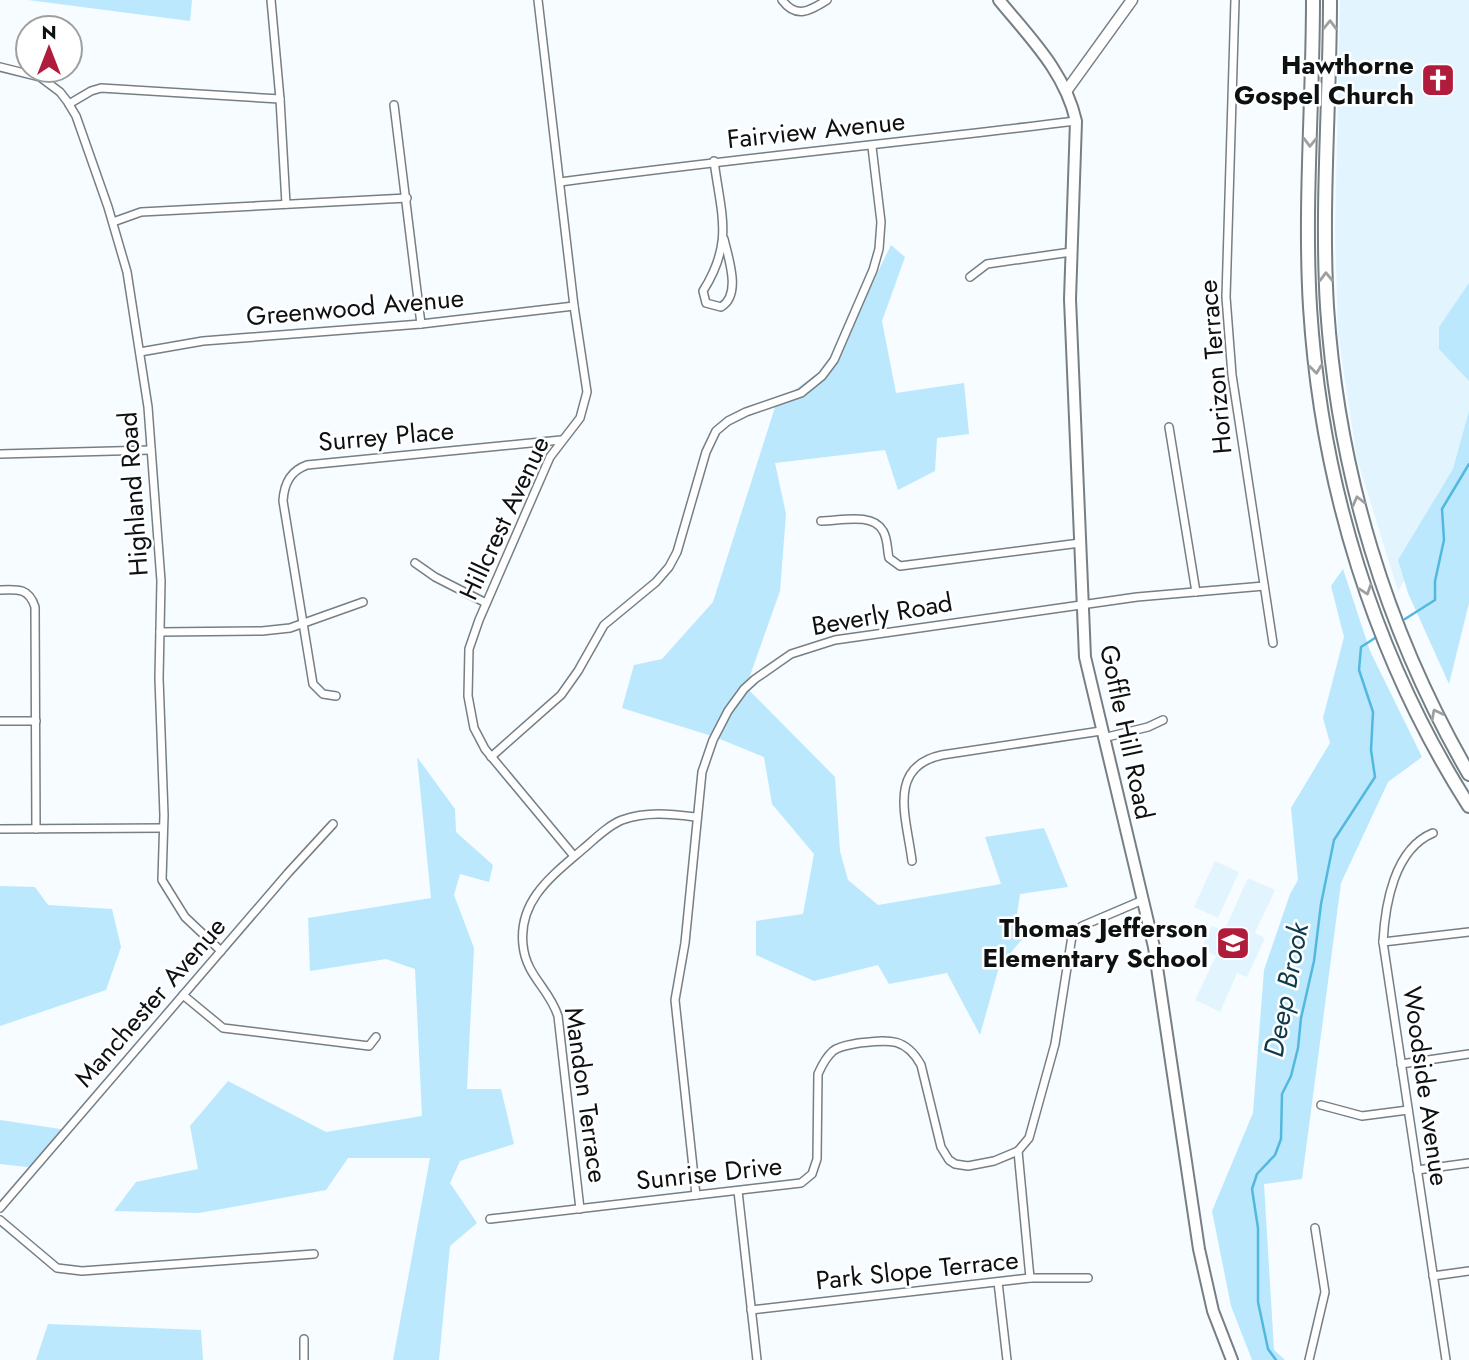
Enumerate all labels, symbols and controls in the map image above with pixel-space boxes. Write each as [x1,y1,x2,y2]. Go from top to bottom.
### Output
north arrow [14,14,84,84]
text: N [41,19,57,46]
one-way arrow [1322,19,1338,29]
place label: Hawthorne Gospel Church [1234,46,1414,114]
church icon: Hawthorne Gospel Church [1419,61,1457,99]
street label: Fairview Avenue [725,102,907,158]
one-way arrow [1303,136,1318,147]
one-way arrow [1319,271,1334,282]
street label: Horizon Terrace [1188,278,1242,456]
street label: Greenwood Avenue [245,279,465,335]
one-way arrow [1309,363,1324,375]
street label: Highland Road [108,411,158,577]
street label: Surrey Place [317,411,455,461]
street label: Hillcrest Avenue [449,430,559,606]
one-way arrow [1352,496,1366,508]
street label: Beverly Road [809,583,955,645]
one-way arrow [1358,584,1372,596]
street label: Goffle Hill Road [1090,641,1164,823]
one-way arrow [1431,709,1445,721]
street label: Manchester Avenue [65,909,235,1095]
place label: Thomas Jefferson Elementary School [983,909,1208,977]
water label: Deep Brook [1253,918,1319,1061]
school or university icon: Thomas Jefferson Elementary School [1214,924,1252,962]
street label: Woodside Avenue [1393,984,1459,1188]
street label: Mandon Terrace [555,1005,617,1185]
street label: Sunrise Drive [634,1146,784,1200]
street label: Park Slope Terrace [814,1240,1020,1300]

